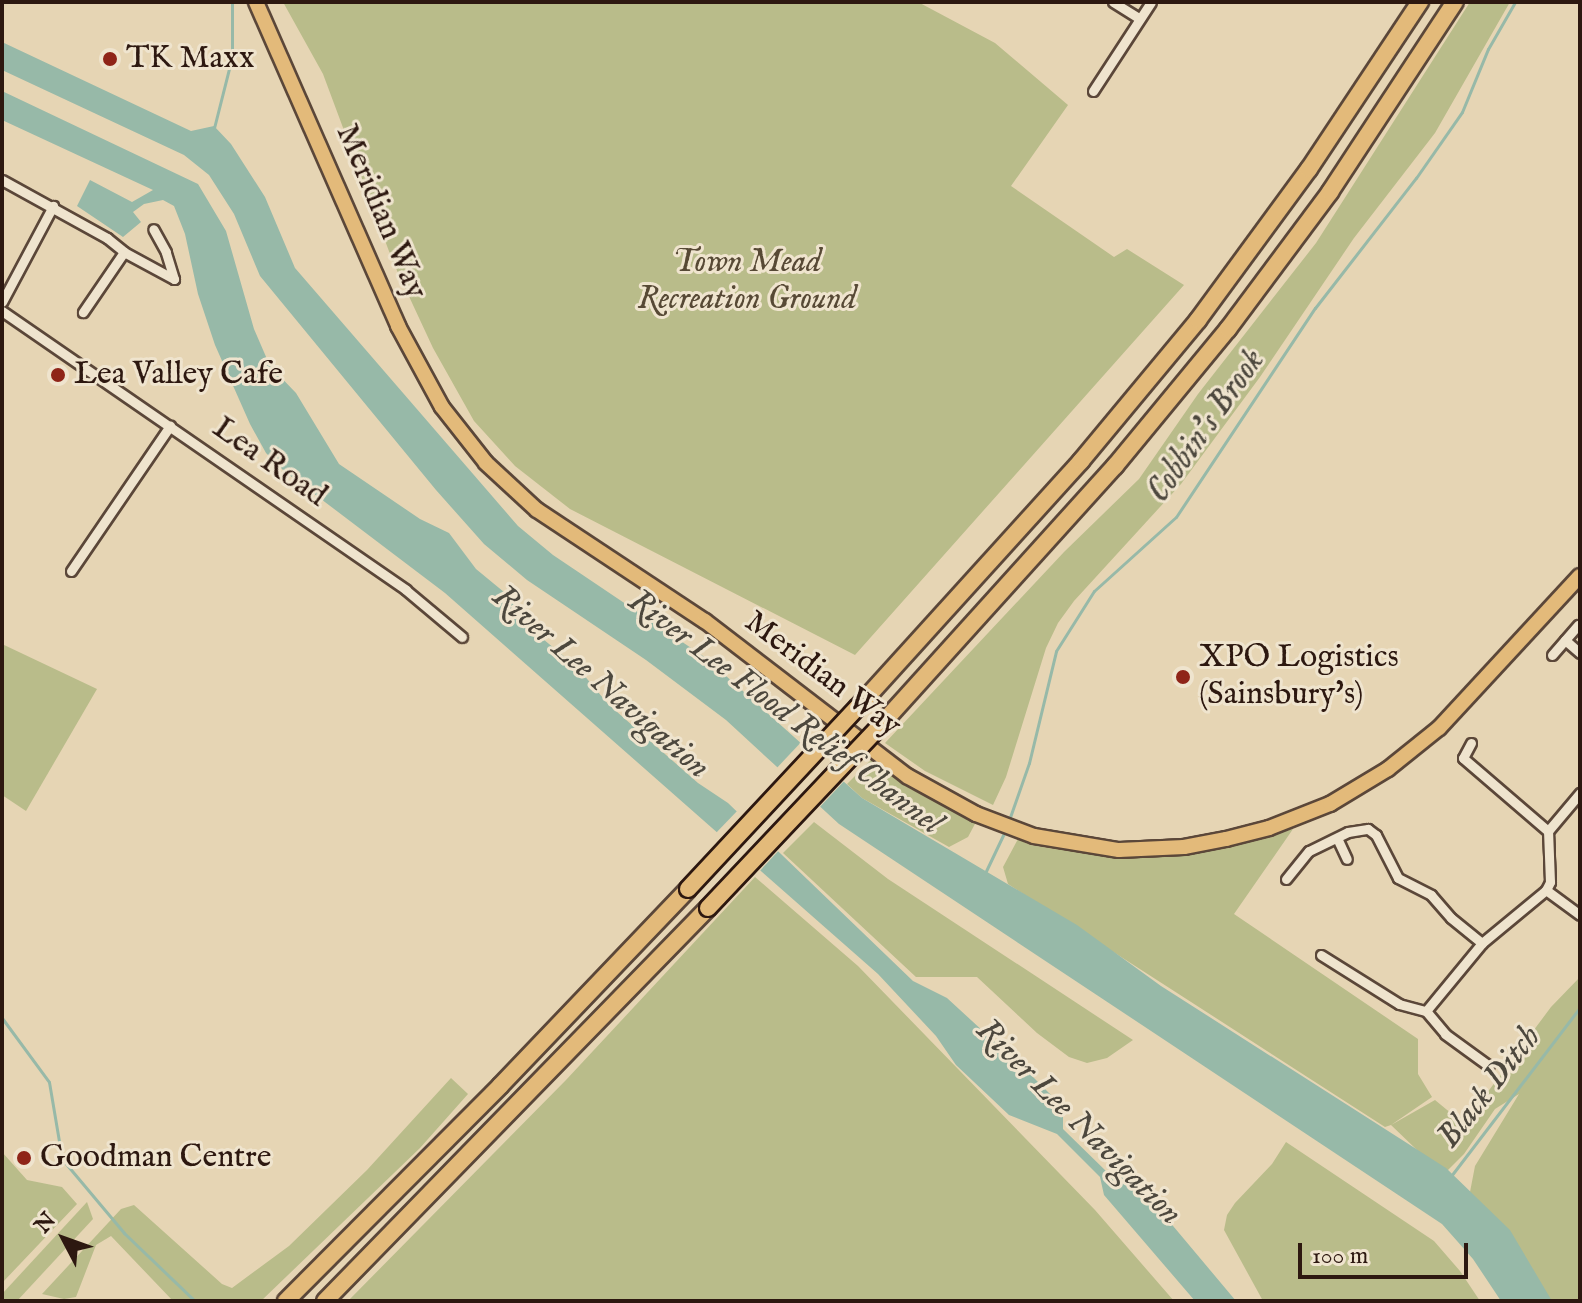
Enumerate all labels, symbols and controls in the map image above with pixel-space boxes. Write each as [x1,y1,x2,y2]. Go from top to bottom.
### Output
place label: TK Maxx [126,40,254,78]
marker: TK Maxx [101,50,119,68]
street label: Meridian Way [326,119,434,305]
park label: Town Mead Recreation Ground [637,245,857,320]
water label: Cobbin's Brook [1138,342,1274,510]
place label: Lea Valley Cafe [74,356,283,394]
marker: Lea Valley Cafe [49,366,67,384]
street label: Lea Road [204,410,334,516]
water label: River Lee Navigation [484,576,718,788]
water label: River Lee Flood Relief Channel [620,581,950,843]
street label: Meridian Way [736,604,908,746]
place label: XPO Logistics (Sainsbury's) [1199,640,1399,715]
marker: XPO Logistics (Sainsbury's) [1174,668,1192,686]
water label: River Lee Navigation [967,1010,1191,1234]
water label: Black Ditch [1428,1017,1550,1157]
place label: Goodman Centre [40,1139,272,1177]
marker: Goodman Centre [15,1149,33,1167]
north arrow [24,1199,104,1279]
text: N [29,1207,63,1240]
scale bar [1302,1227,1472,1277]
text: 100 m [1312,1241,1368,1272]

